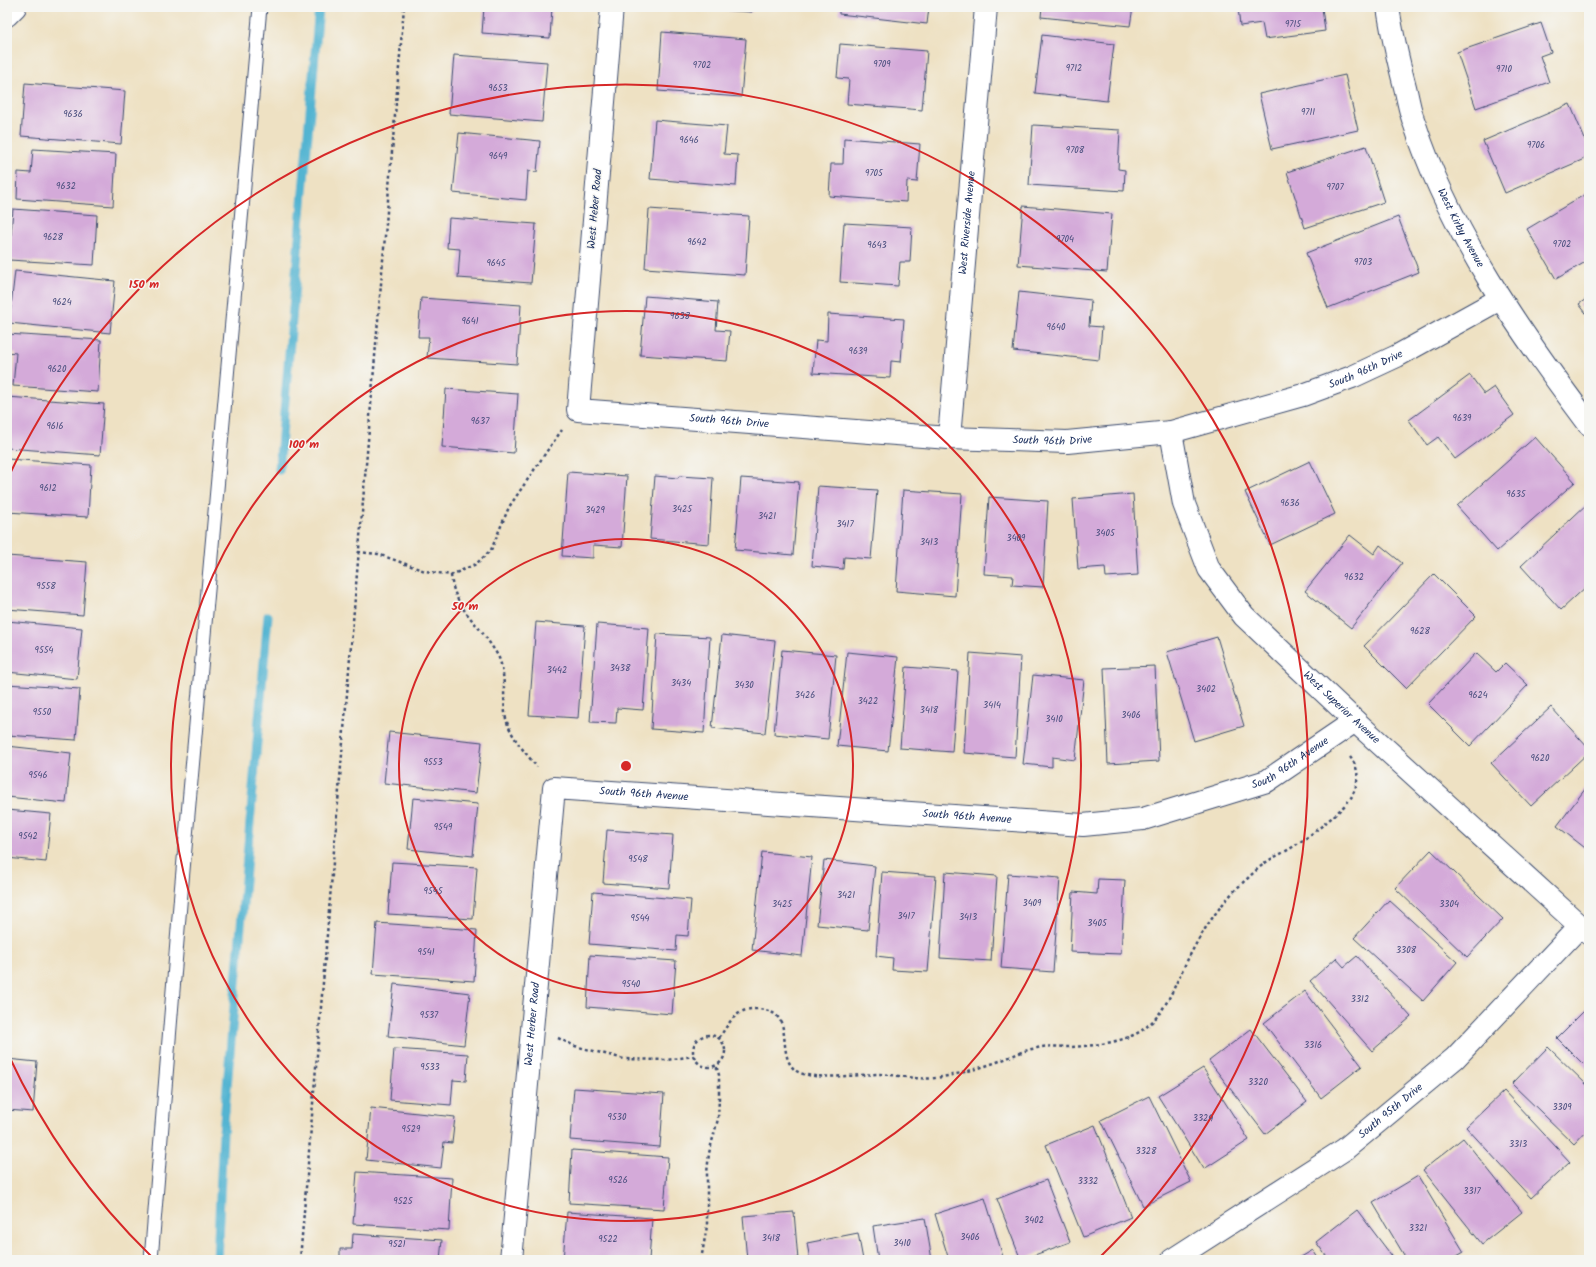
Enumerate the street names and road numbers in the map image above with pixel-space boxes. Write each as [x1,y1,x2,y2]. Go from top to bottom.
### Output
street label: West Heber Road [583,168,607,250]
street label: West Riverside Avenue [954,170,981,275]
street label: West Kirby Avenue [1432,185,1489,271]
street label: South 96th Drive [1326,345,1407,394]
street label: South 96th Drive [689,409,770,433]
street label: South 96th Drive [1012,431,1093,451]
street label: West Superior Avenue [1299,667,1384,748]
street label: South 96th Avenue [1249,732,1333,794]
street label: South 96th Avenue [599,782,689,806]
street label: South 96th Avenue [922,805,1012,829]
street label: West Herber Road [520,981,545,1067]
street label: South 95th Drive [1354,1079,1427,1143]

